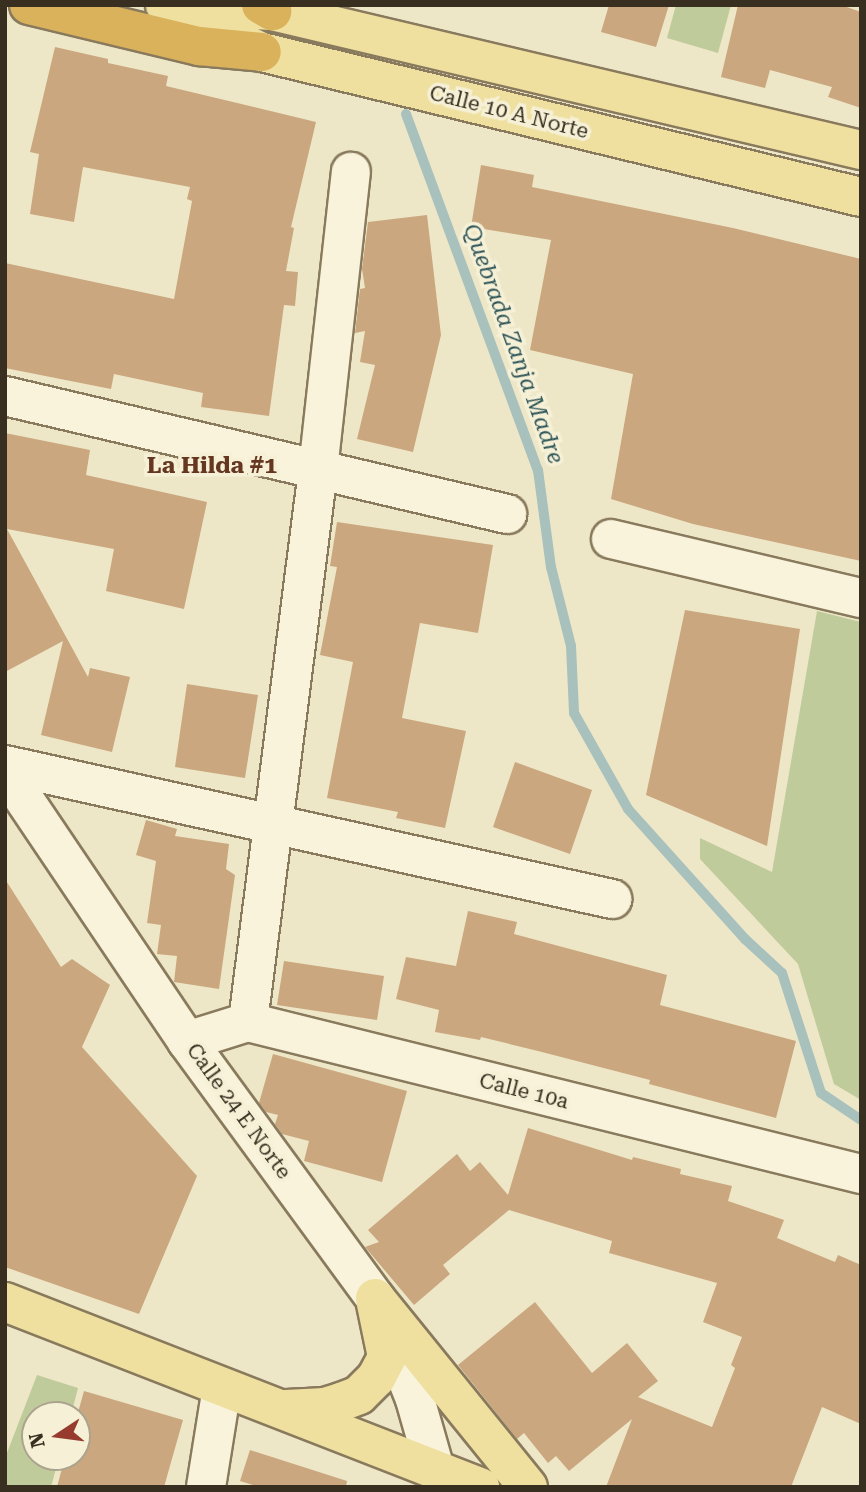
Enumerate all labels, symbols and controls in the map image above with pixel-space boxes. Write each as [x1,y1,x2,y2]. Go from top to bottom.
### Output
street label: Calle 10 A Norte [427,80,591,144]
water label: Quebrada Zanja Madre [457,220,569,468]
district label: La Hilda #1 [147,452,277,480]
street label: Calle 24 E Norte [181,1038,297,1184]
street label: Calle 10a [477,1068,571,1114]
north arrow [21,1401,91,1471]
text: N [24,1431,50,1450]

